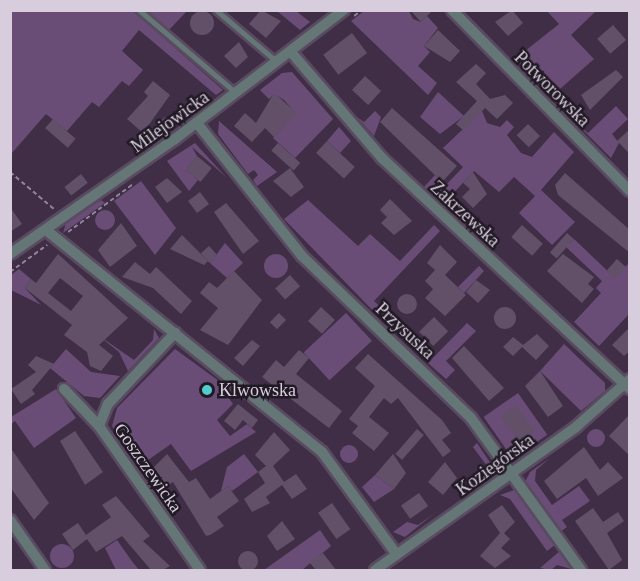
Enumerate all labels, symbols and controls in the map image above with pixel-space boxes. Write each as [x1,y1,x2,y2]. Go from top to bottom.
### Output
street label: Potworowska [510,47,594,131]
street label: Milejowicka [127,87,213,157]
street label: Zakrzewska [426,176,504,252]
street label: Przysuska [371,298,439,364]
place label: Klwowska [219,379,296,401]
marker: Klwowska [200,383,214,397]
street label: Goszczewicka [109,419,187,517]
street label: Koziegórska [452,430,538,500]

